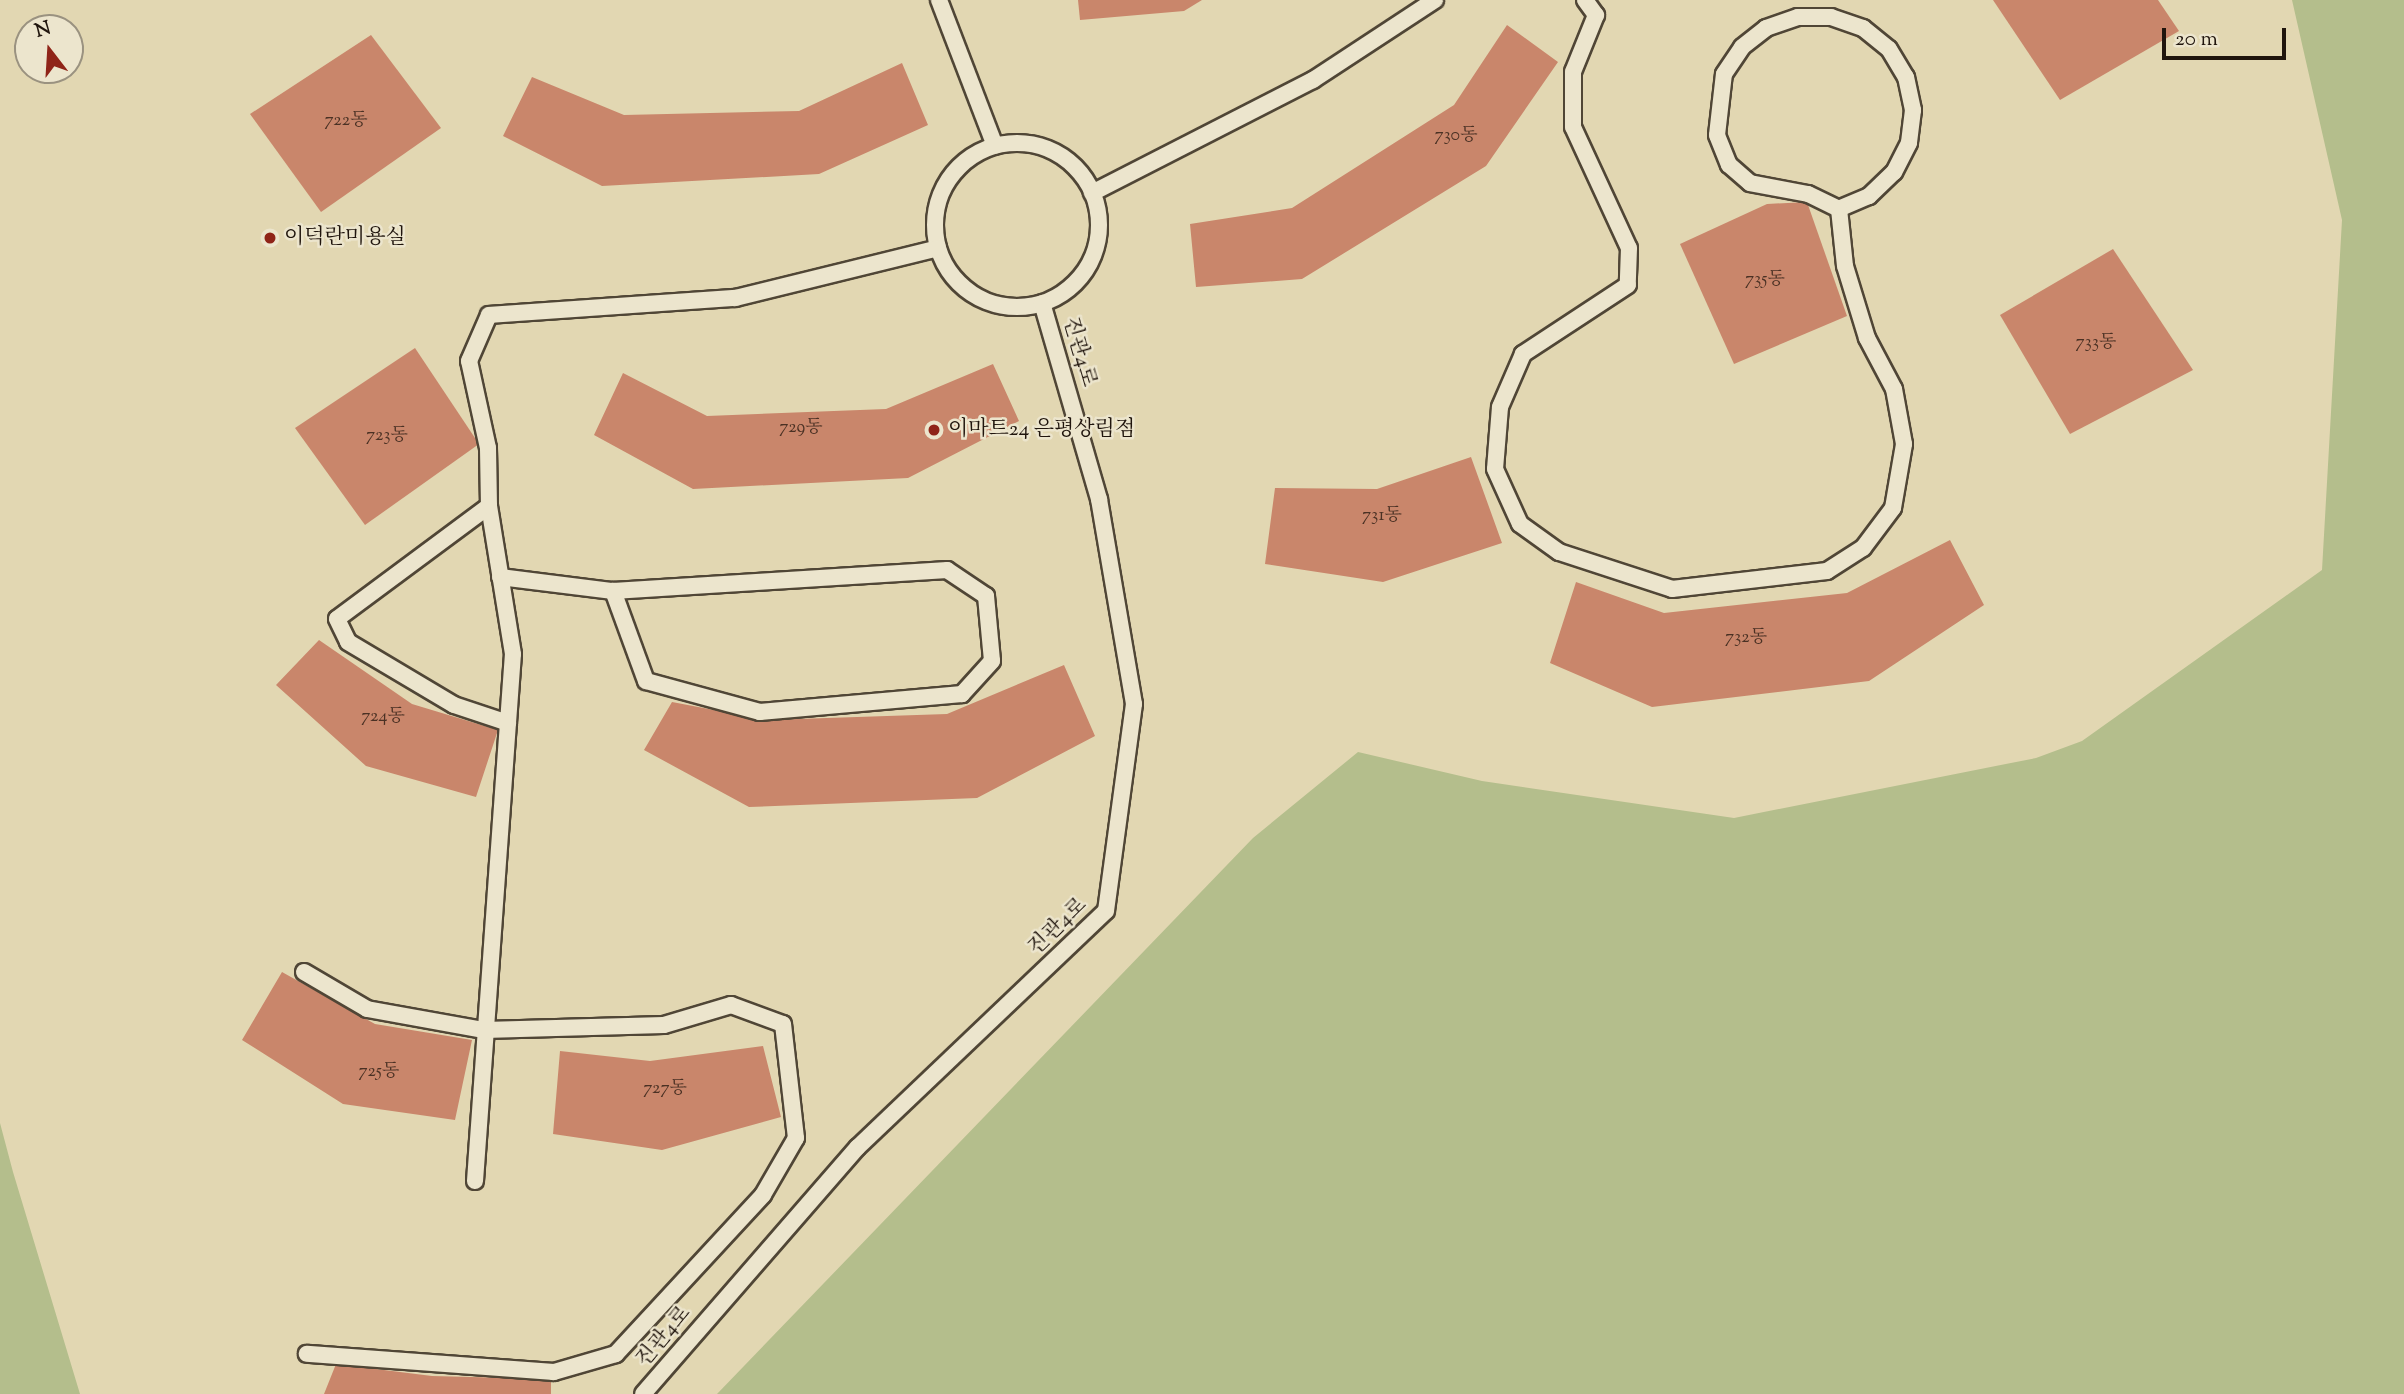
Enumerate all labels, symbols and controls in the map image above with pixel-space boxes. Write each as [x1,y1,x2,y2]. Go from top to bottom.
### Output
north arrow [14,14,84,84]
scale bar [2166,14,2290,58]
text: N [32,15,54,45]
text: 20 m [2175,25,2218,55]
house number: 722동 [324,110,368,132]
house number: 730동 [1434,125,1478,147]
place label: 이덕란미용실 [284,225,406,251]
marker: 이덕란미용실 [262,230,278,246]
house number: 735동 [1745,269,1785,291]
street label: 진관4로 [1057,314,1101,390]
house number: 733동 [2076,332,2116,354]
house number: 729동 [779,417,823,439]
place label: 이마트24 은평상림점 [948,417,1135,443]
marker: 이마트24 은평상림점 [926,422,942,438]
house number: 723동 [366,425,408,447]
house number: 731동 [1362,505,1402,527]
house number: 732동 [1725,627,1767,649]
house number: 724동 [361,706,405,728]
street label: 진관4로 [1024,893,1092,961]
house number: 725동 [359,1061,399,1083]
house number: 727동 [643,1078,687,1100]
street label: 진관4로 [631,1302,697,1372]

